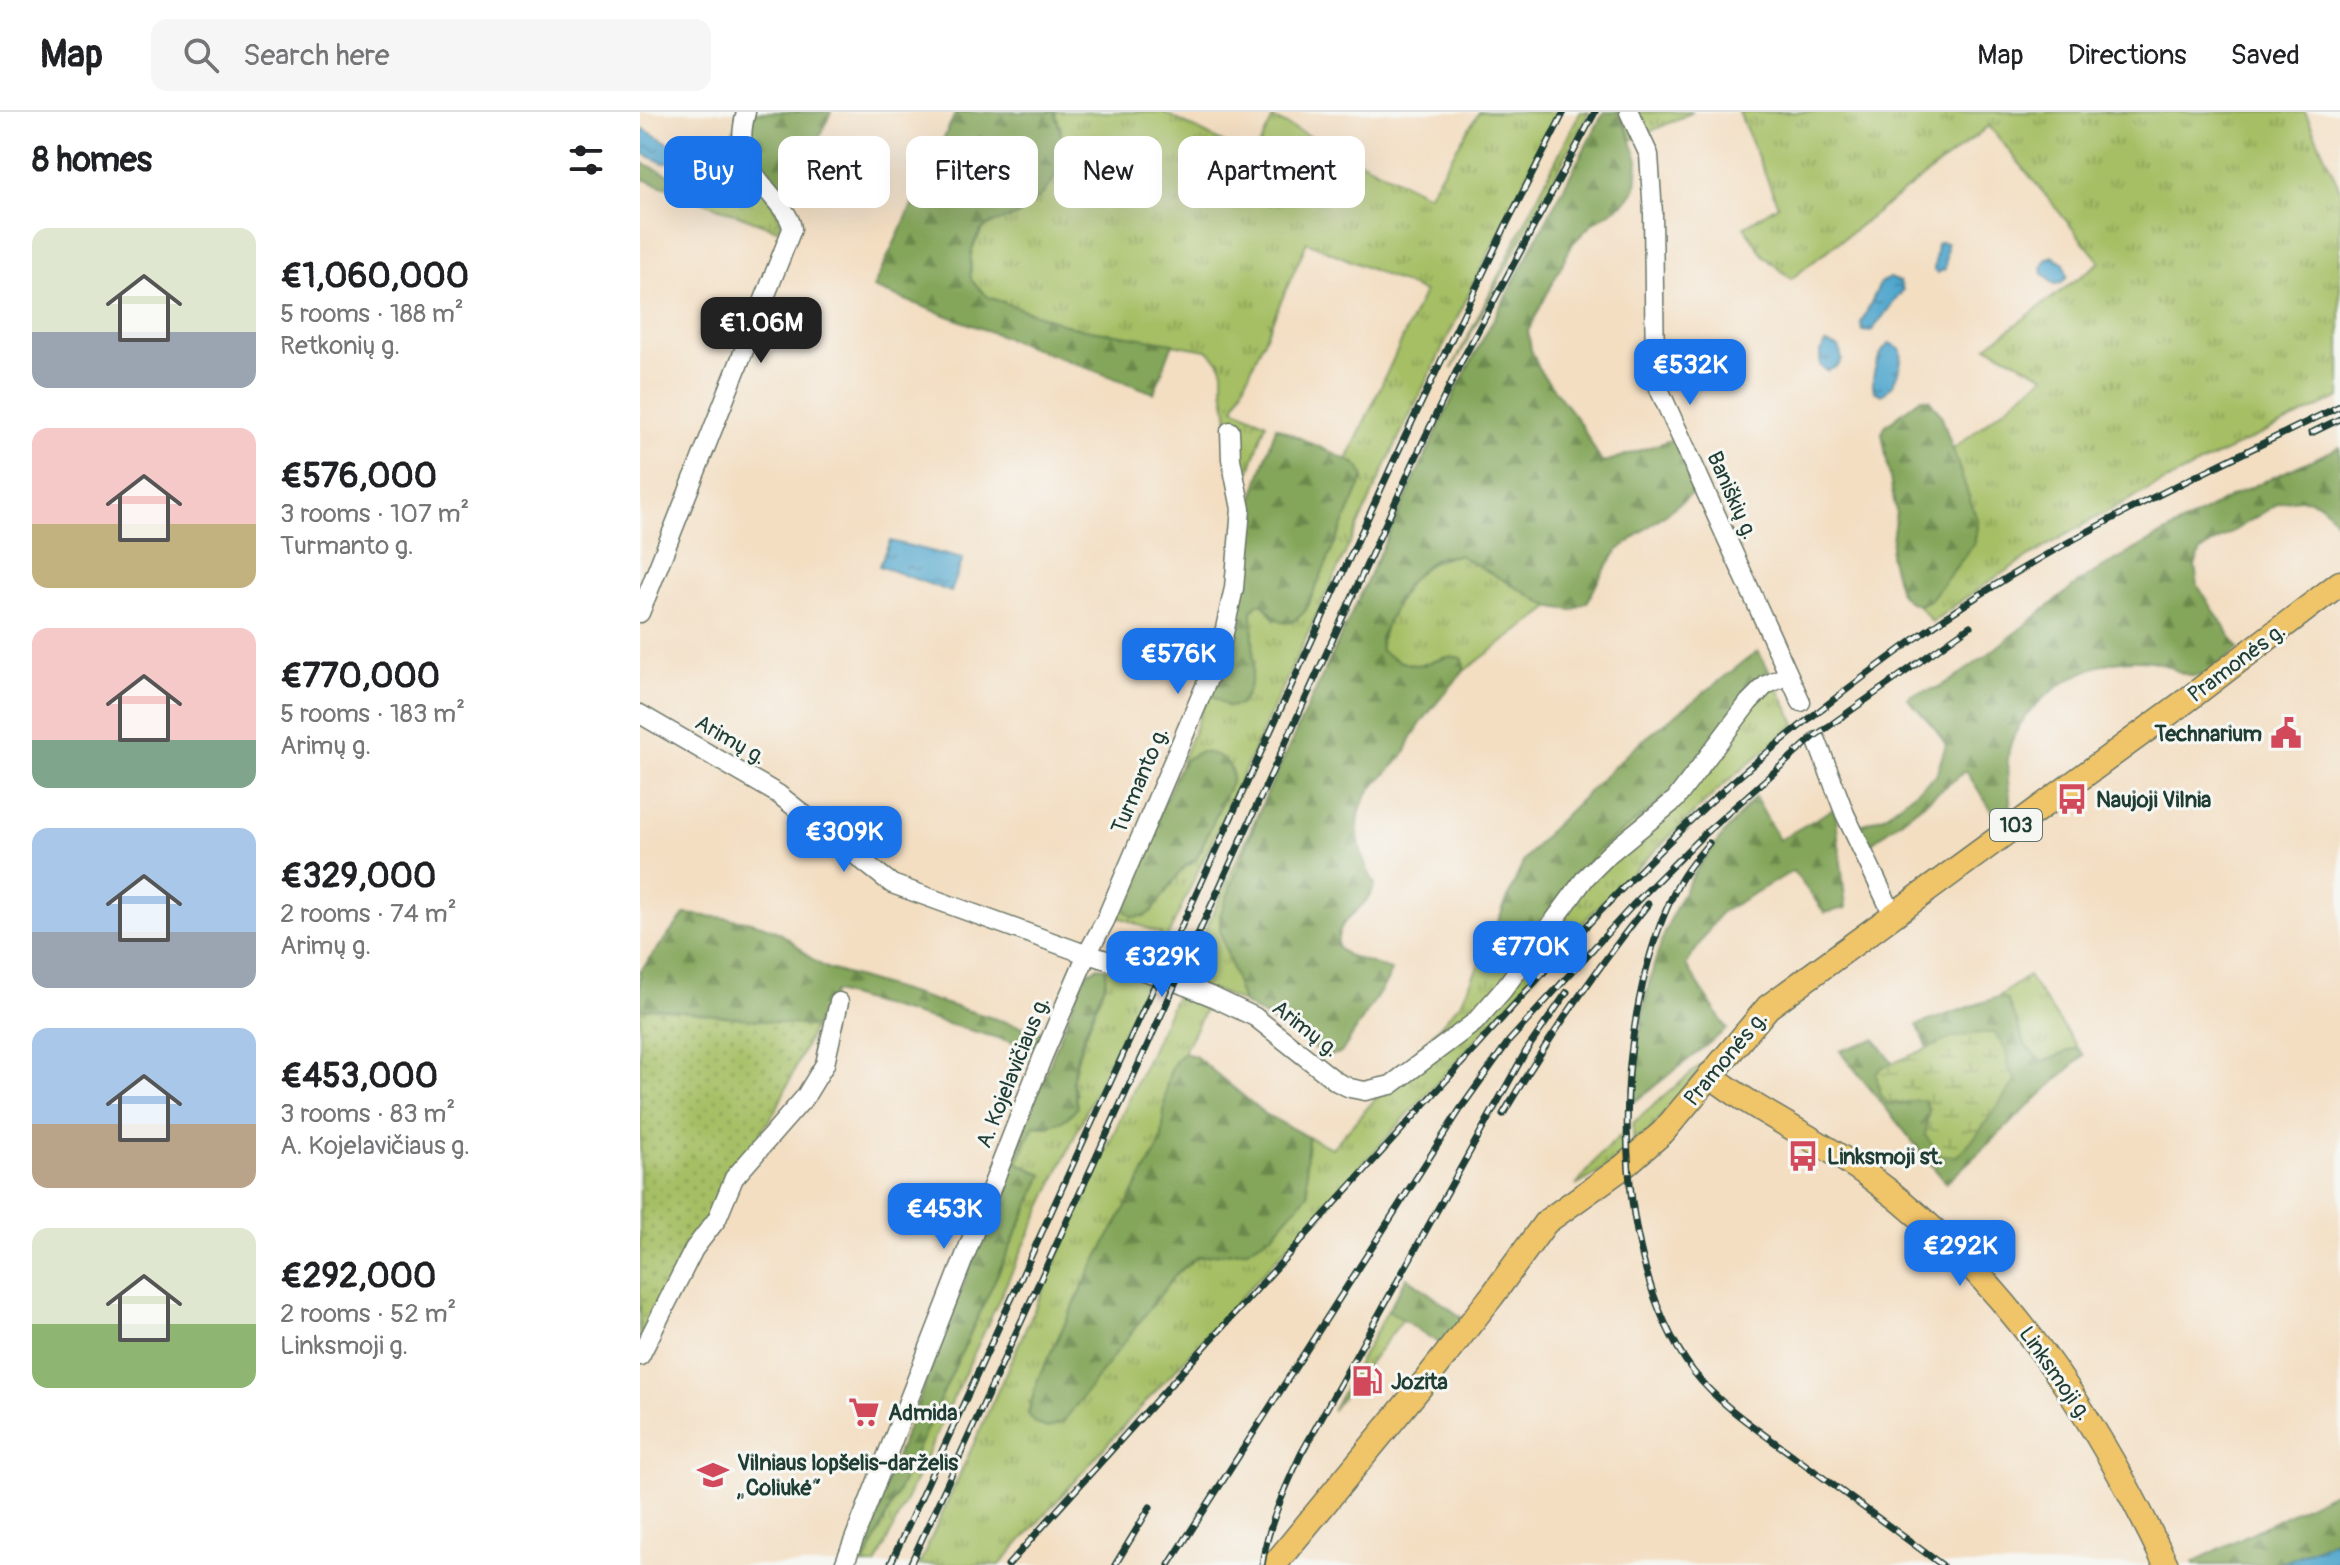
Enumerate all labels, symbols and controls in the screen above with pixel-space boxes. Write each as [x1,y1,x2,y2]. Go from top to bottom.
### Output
search box [151,19,711,91]
text: Map [40,31,103,79]
icon: search [179,33,223,77]
text: Search here [243,37,390,74]
text: Map [1977,38,2024,73]
text: Directions [2068,38,2187,73]
text: Saved [2231,38,2300,73]
chip: Buy [664,136,762,208]
chip: Rent [778,136,890,208]
chip: Filters [906,136,1038,208]
chip: New [1054,136,1162,208]
chip: Apartment [1178,136,1365,208]
icon: filters [564,138,608,182]
text: 8 homes [32,139,152,182]
text: €1,060,000 [280,255,469,298]
icon: home [96,260,192,356]
pin: €1.06M [696,297,826,365]
text: 5 rooms · 188 m² [280,298,464,330]
text: €1.06M [719,307,803,339]
text: Retkonių g. [280,330,400,362]
pin: €532K [1634,339,1746,407]
text: €532K [1652,349,1728,381]
street label: Baniškių g. [1700,447,1764,544]
text: €576,000 [280,455,437,498]
icon: home [96,460,192,556]
text: 3 rooms · 107 m² [280,498,469,530]
text: Turmanto g. [280,530,414,562]
street label: Pramonės g. [2182,617,2291,709]
pin: €576K [1122,628,1234,696]
text: €576K [1140,638,1216,670]
text: €770,000 [280,655,440,698]
icon: home [96,660,192,756]
text: 5 rooms · 183 m² [280,698,465,730]
street label: Arimų g. [690,708,771,771]
public building icon: Technarium [2269,716,2303,750]
place label: Technarium [2153,720,2262,748]
street label: Turmanto g. [1105,723,1175,838]
text: Arimų g. [280,730,371,762]
bus stop icon: Naujoji Vilnia [2055,782,2089,816]
place label: Naujoji Vilnia [2096,786,2211,814]
pin: €309K [788,806,900,874]
road number: 103 [1990,809,2042,841]
text: €309K [805,816,883,848]
text: €329,000 [280,855,436,898]
icon: home [96,860,192,956]
text: 2 rooms · 74 m² [280,898,457,930]
pin: €770K [1474,921,1586,989]
text: Arimų g. [280,930,371,962]
pin: €329K [1106,931,1218,999]
text: €770K [1491,931,1569,963]
text: €329K [1124,941,1200,973]
street label: A. Kojelavičiaus g. [970,993,1056,1152]
street label: Arimų g. [1266,994,1344,1064]
street label: Pramonės g. [1678,1005,1774,1112]
text: €453,000 [280,1055,438,1098]
icon: home [96,1060,192,1156]
text: 3 rooms · 83 m² [280,1098,455,1130]
text: A. Kojelavičiaus g. [280,1130,470,1162]
bus stop icon: Linksmoji st. [1786,1139,1820,1173]
place label: Linksmoji st. [1827,1143,1943,1171]
pin: €453K [888,1183,1000,1251]
text: €453K [906,1193,982,1225]
pin: €292K [1904,1220,2016,1288]
text: €292K [1922,1230,1998,1262]
text: €292,000 [280,1255,436,1298]
icon: home [96,1260,192,1356]
text: 2 rooms · 52 m² [280,1298,456,1330]
street label: Linksmoji g. [2013,1321,2098,1426]
text: Linksmoji g. [280,1330,408,1362]
fuel station icon: Jozita [1350,1364,1384,1398]
place label: Jozita [1391,1368,1448,1396]
supermarket icon: Admida [847,1395,881,1429]
place label: Admida [888,1399,958,1427]
place label: Vilniaus lopšelis-darželis „Coliukė“ [737,1449,958,1502]
school or university icon: Vilniaus lopšelis-darželis „Coliukė“ [696,1458,730,1492]

